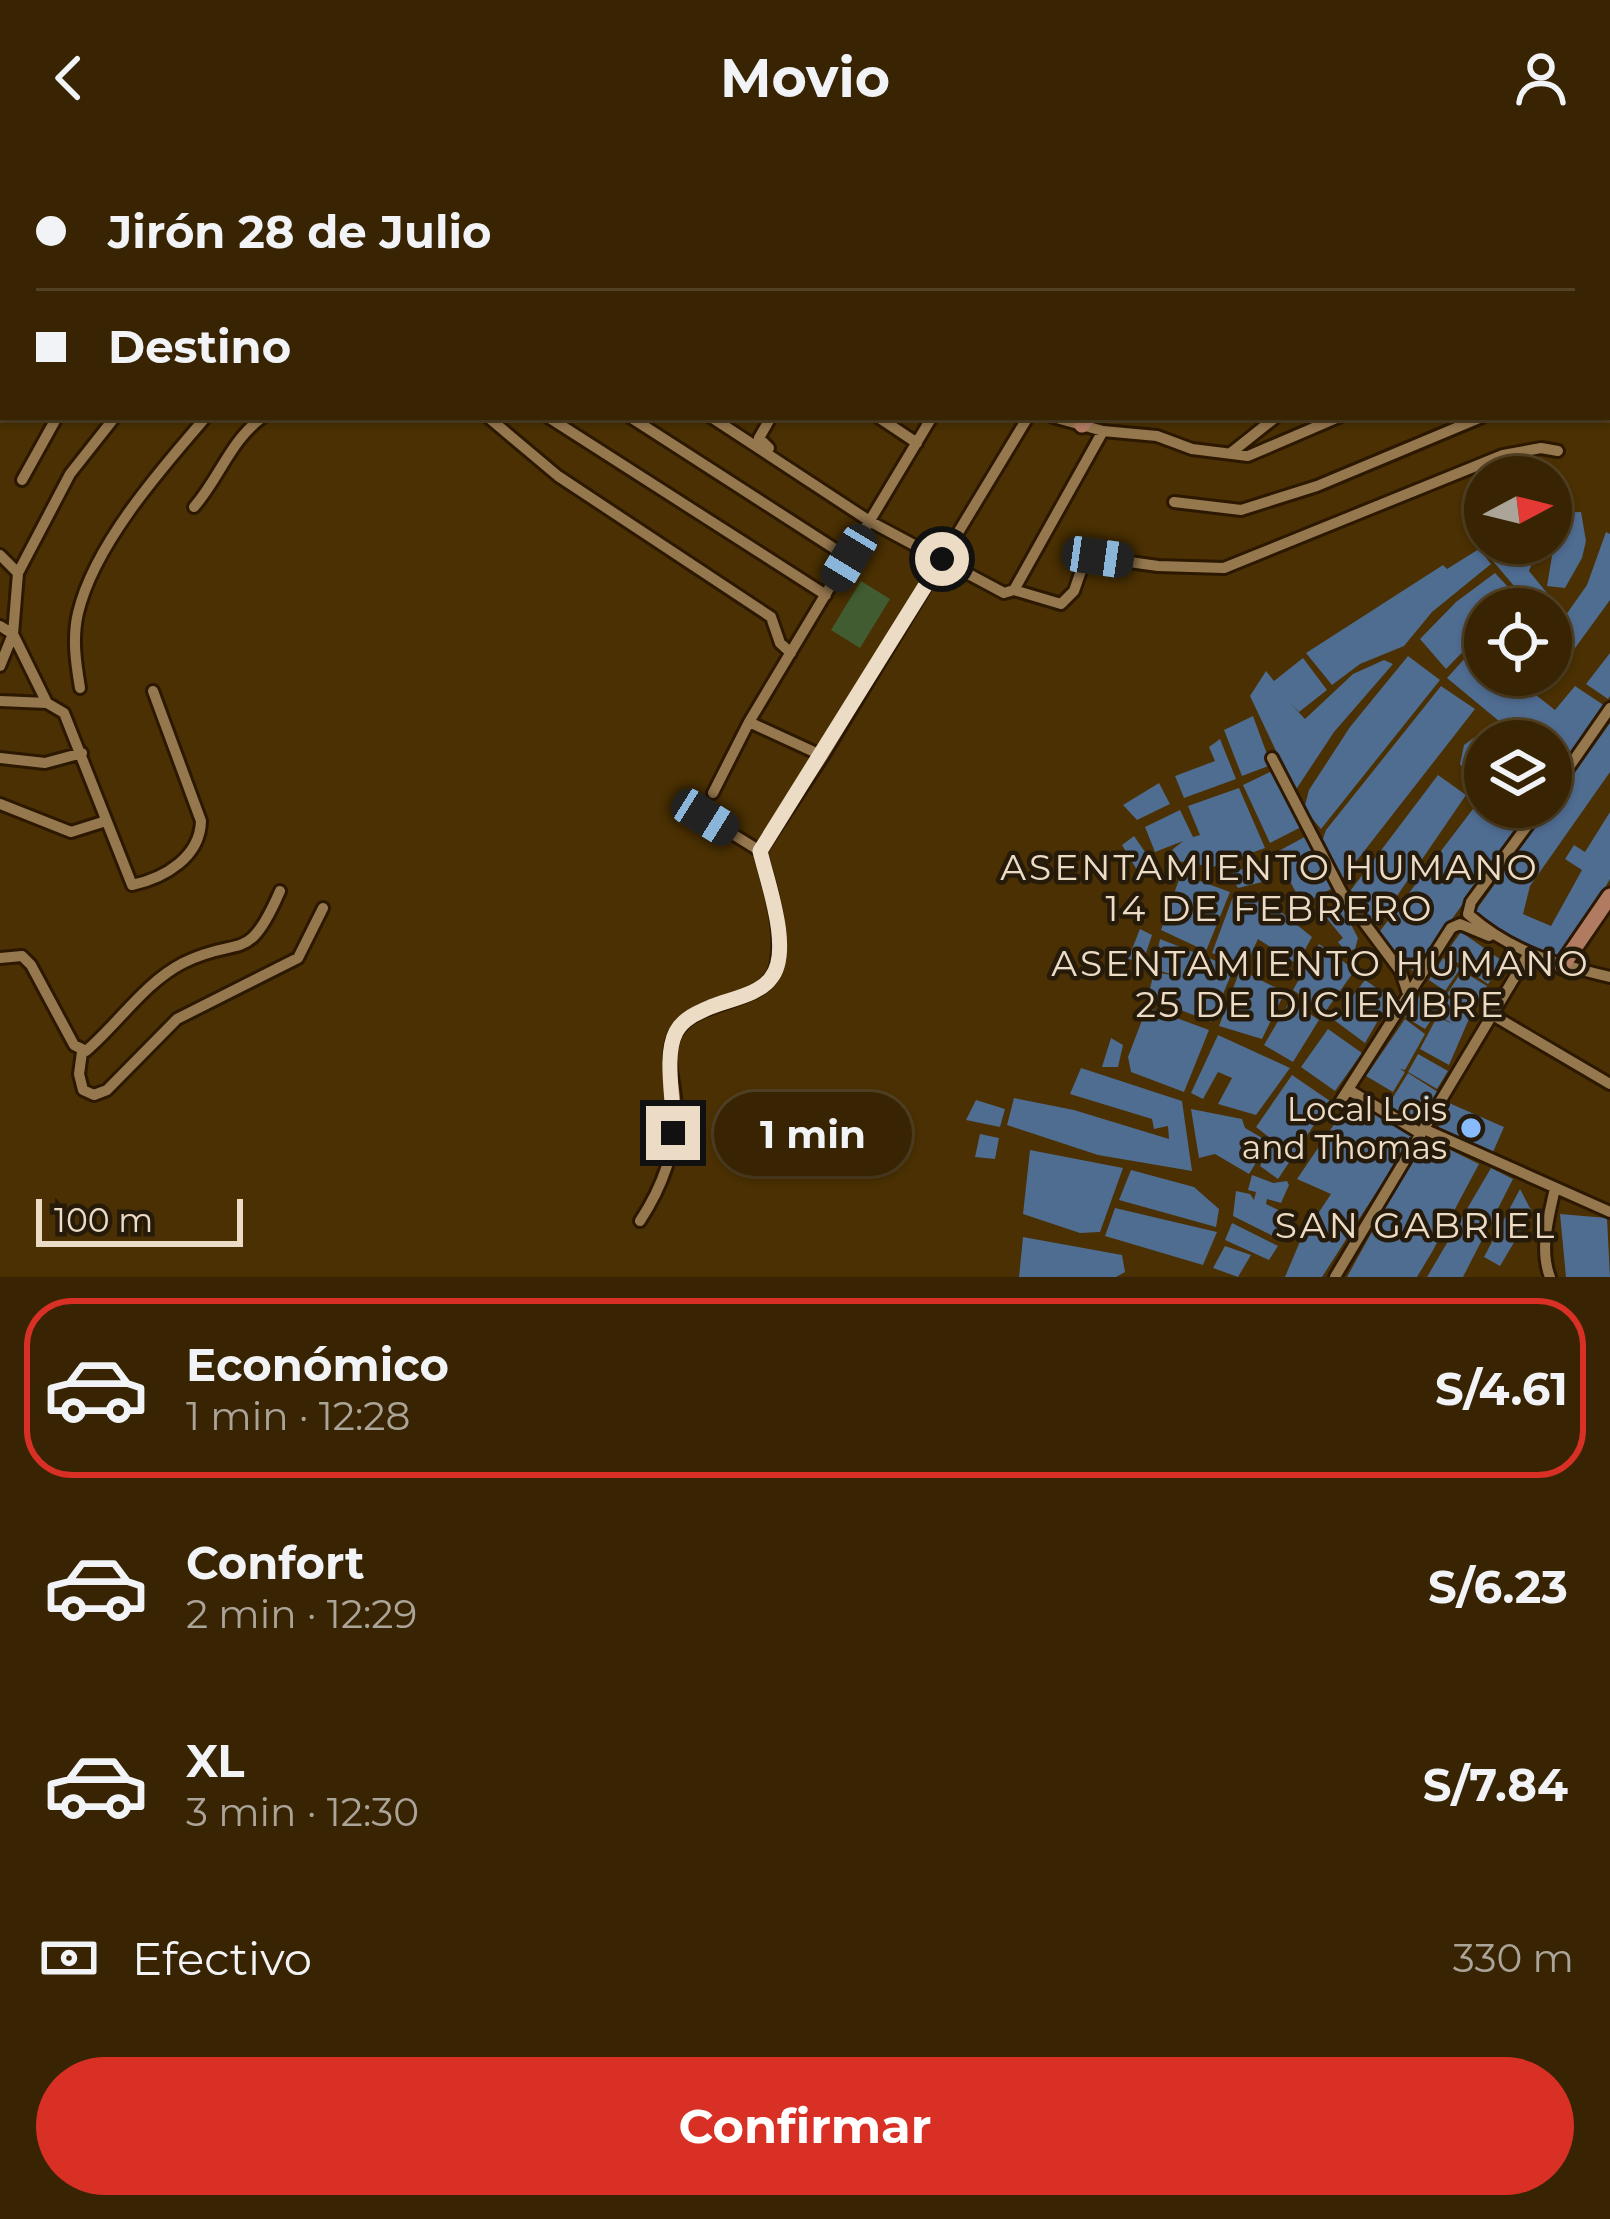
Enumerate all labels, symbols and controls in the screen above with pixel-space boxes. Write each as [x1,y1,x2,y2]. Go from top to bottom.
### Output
icon: back [36,45,102,111]
text: Movio [720,45,890,111]
icon: person [1508,45,1574,111]
text: Jirón 28 de Julio [108,204,491,259]
text: Destino [108,319,291,374]
north arrow [1464,456,1572,564]
map controls [1464,456,1572,828]
car [815,518,883,598]
route start [915,532,969,586]
car [1060,534,1136,580]
button: locate [1464,588,1572,696]
button: layers [1464,720,1572,828]
car [665,783,745,851]
district label: ASENTAMIENTO HUMANO 14 DE FEBRERO [1000,845,1540,930]
district label: ASENTAMIENTO HUMANO 25 DE DICIEMBRE [1051,941,1591,1026]
place label: Local Lois and Thomas [1242,1089,1447,1167]
callout: 1 min [715,1091,913,1175]
route end [646,1106,700,1160]
text: 1 min [760,1110,866,1158]
marker: Local Lois and Thomas [1458,1115,1484,1141]
scale bar [36,1193,243,1246]
text: 100 m [54,1200,153,1240]
district label: SAN GABRIEL [1275,1203,1557,1247]
icon: car [42,1334,150,1442]
text: Económico [186,1337,449,1392]
text: S/4.61 [1435,1361,1568,1416]
text: 1 min · 12:28 [186,1392,410,1440]
icon: car [42,1532,150,1640]
text: Confort [186,1535,365,1590]
text: S/6.23 [1428,1559,1568,1614]
text: 2 min · 12:29 [186,1590,417,1638]
icon: car [42,1730,150,1838]
text: XL [186,1733,244,1788]
text: S/7.84 [1423,1757,1568,1812]
text: 3 min · 12:30 [186,1788,419,1836]
icon: cash [36,1925,102,1991]
text: Efectivo [132,1931,312,1986]
text: 330 m [1453,1934,1574,1982]
button: Confirmar [36,2057,1574,2195]

